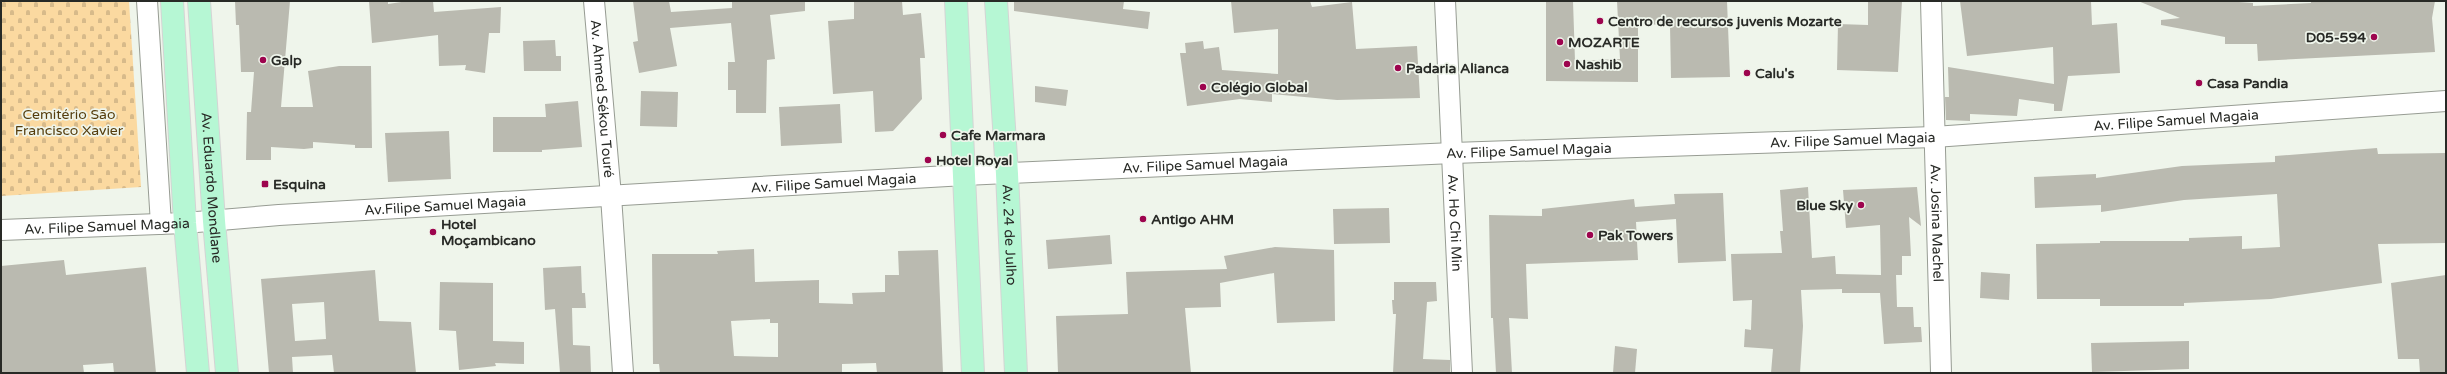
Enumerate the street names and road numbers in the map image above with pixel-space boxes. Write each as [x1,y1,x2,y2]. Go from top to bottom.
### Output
street label: Av. Ahmed Sékou Touré [587,19,618,179]
street label: Av. Filipe Samuel Magaia [2093,106,2259,134]
street label: Av. Eduardo Mondlane [198,111,226,264]
street label: Av. Filipe Samuel Magaia [1770,128,1936,151]
street label: Av. Filipe Samuel Magaia [1446,139,1612,162]
street label: Av. Filipe Samuel Magaia [1122,152,1288,176]
street label: Av. Josina Machel [1927,164,1947,282]
street label: Av. Filipe Samuel Magaia [750,169,917,196]
street label: Av. Ho Chi Min [1444,174,1466,272]
street label: Av. 24 de Julho [999,184,1021,286]
street label: Av.Filipe Samuel Magaia [364,192,527,219]
street label: Av. Filipe Samuel Magaia [24,214,190,238]

